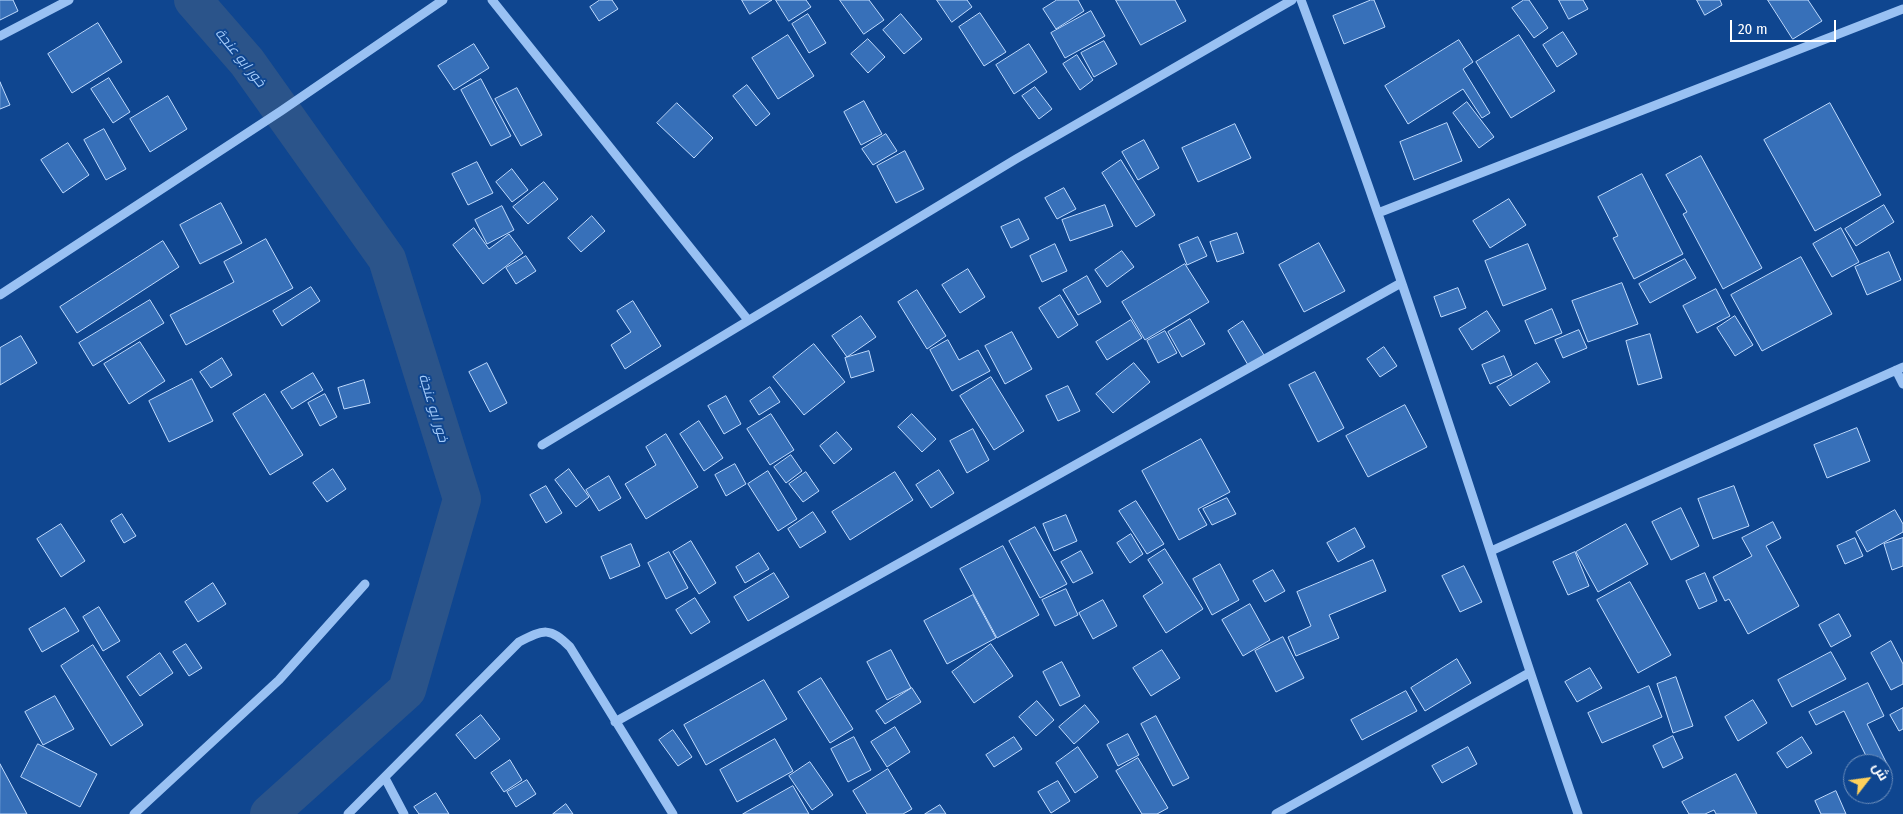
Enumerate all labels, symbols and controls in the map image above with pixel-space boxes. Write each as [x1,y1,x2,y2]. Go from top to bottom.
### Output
scale bar [1733,10,1839,42]
text: 20 m [1738,20,1768,38]
water label: خور ابو عنجة [211,25,269,91]
water label: خور ابو عنجة [415,372,451,444]
north arrow [1843,754,1893,804]
text: ش [1869,760,1892,784]

